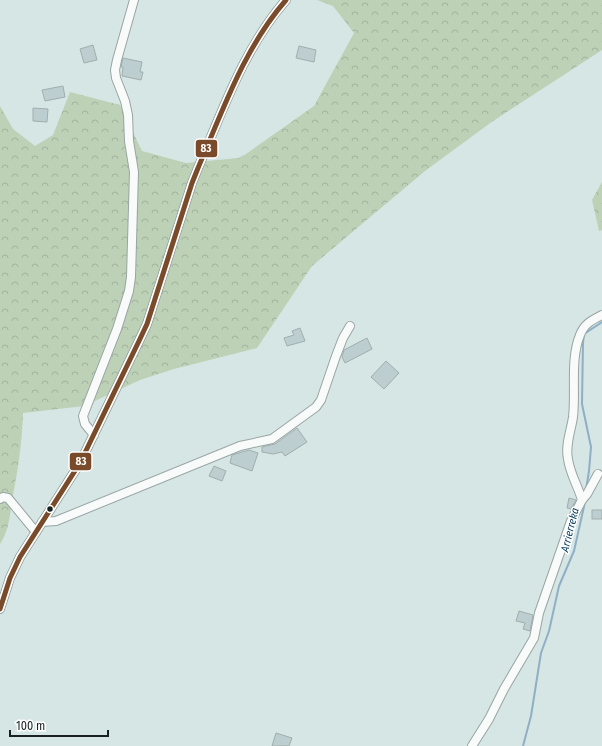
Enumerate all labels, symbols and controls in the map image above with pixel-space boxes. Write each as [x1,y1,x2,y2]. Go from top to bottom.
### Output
line badge: 83 [195,139,218,158]
text: 83 [200,142,212,155]
line badge: 83 [69,452,92,471]
text: 83 [75,455,87,468]
unlabelled marker [45,504,55,514]
water label: Arrierreka [558,506,582,554]
scale bar [10,712,108,738]
text: 100 m [16,719,45,733]

